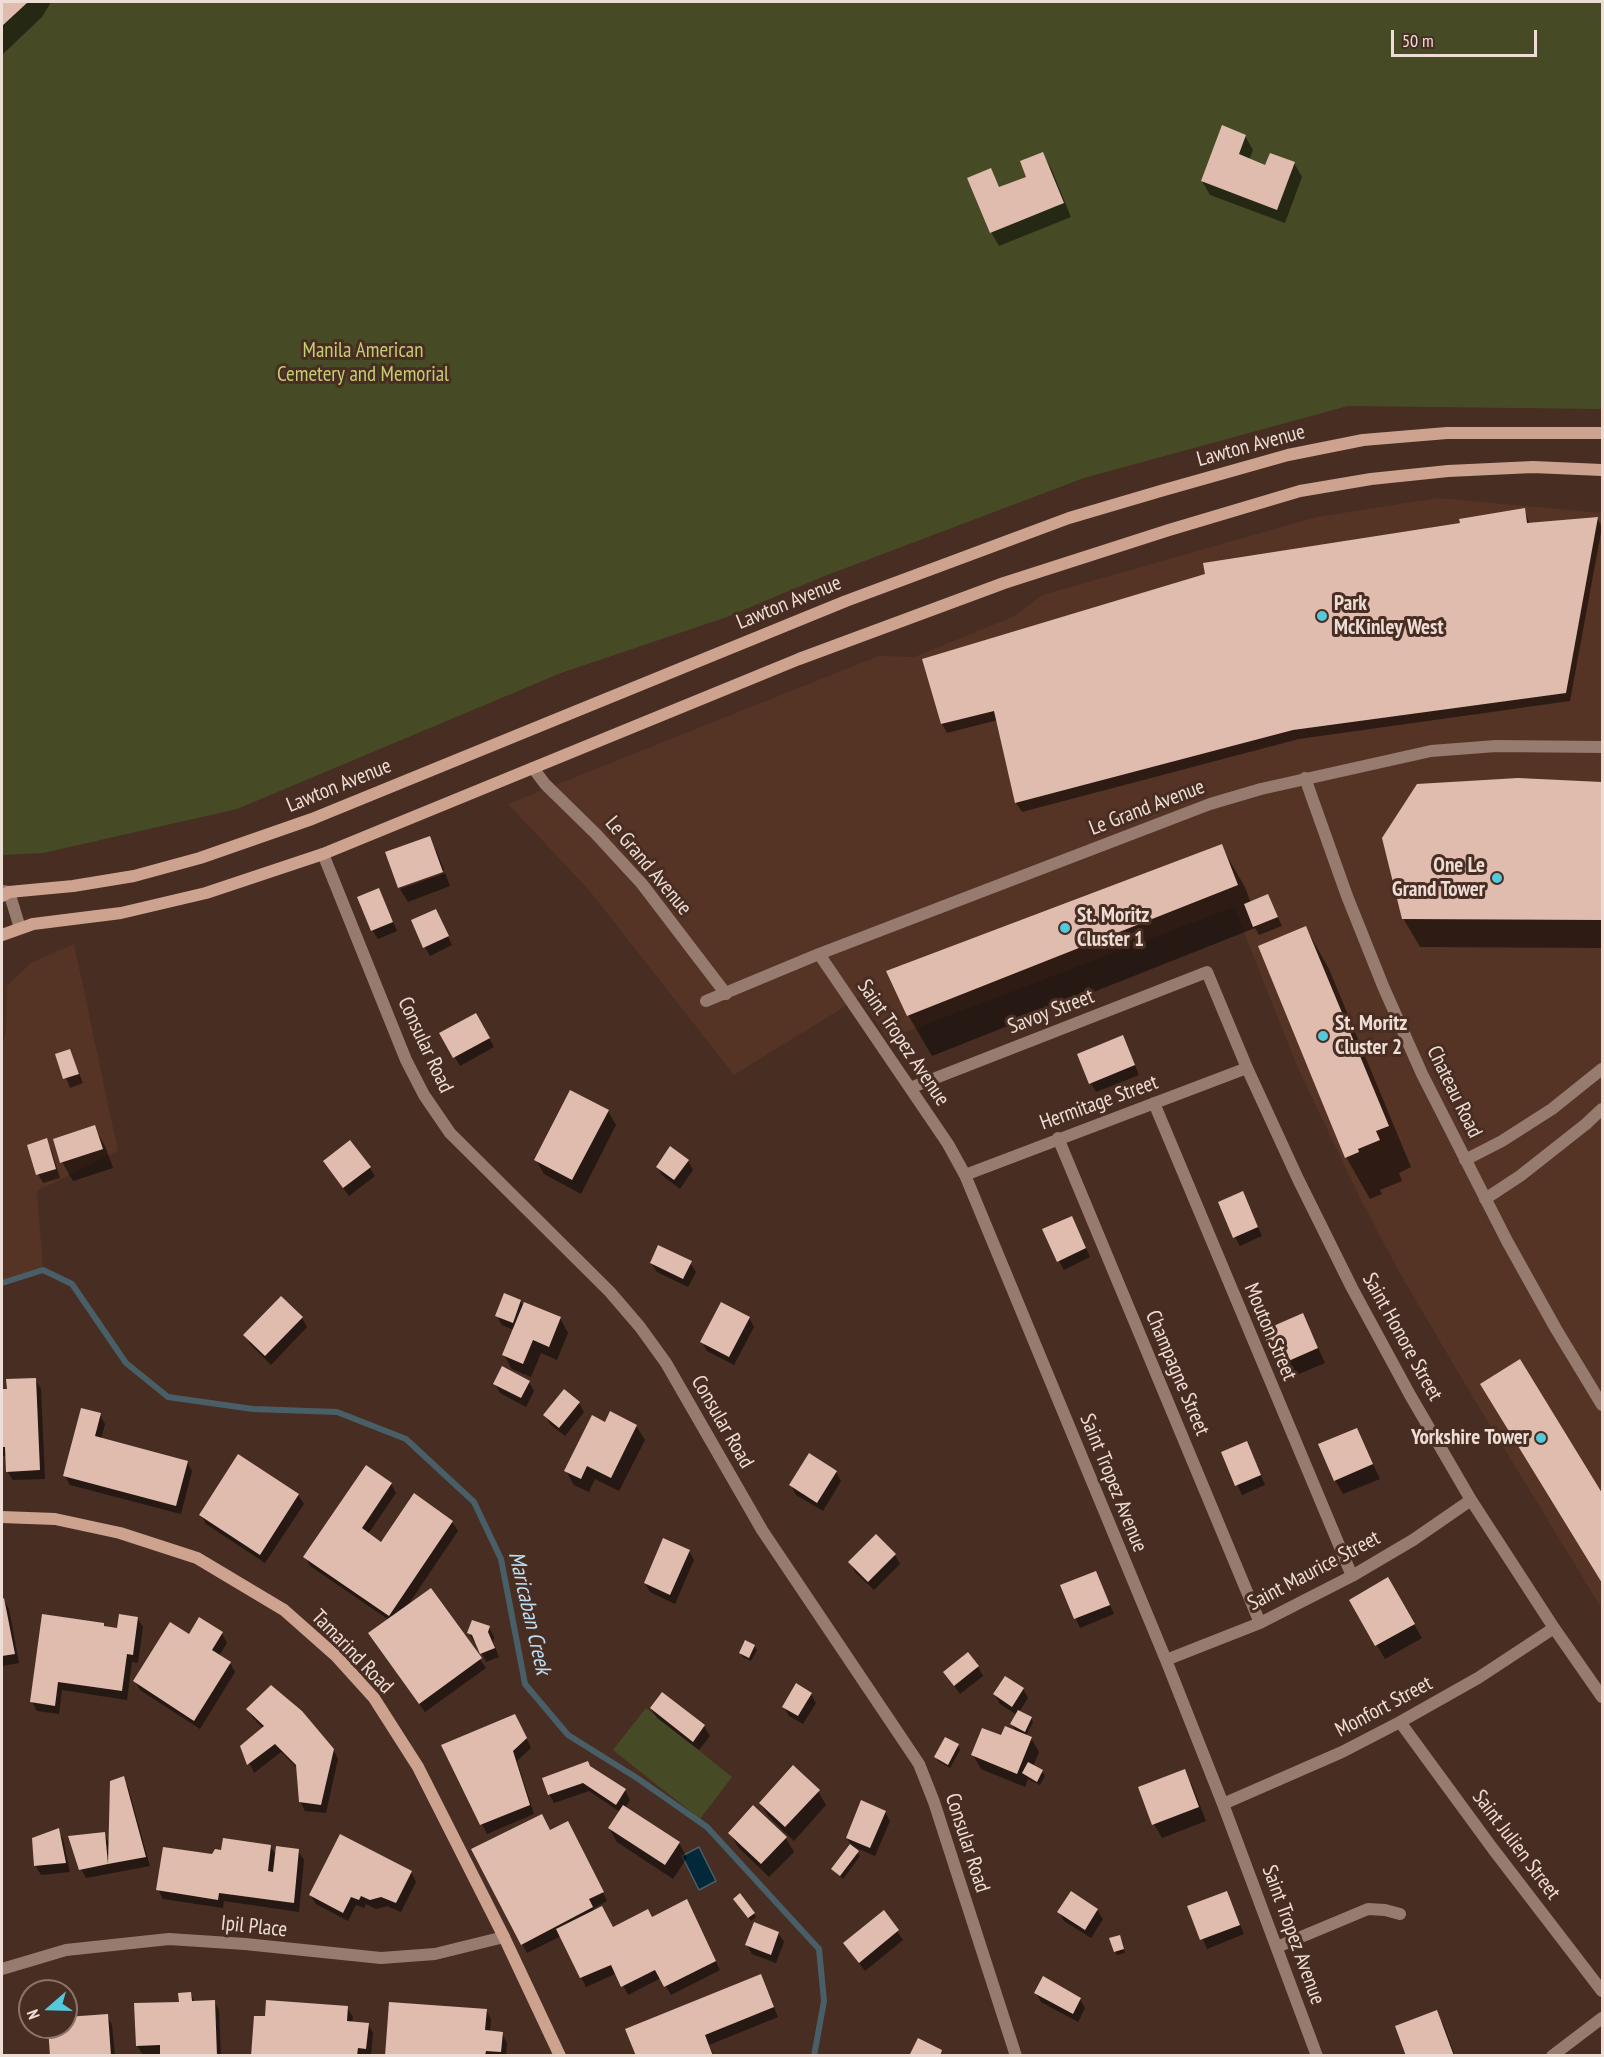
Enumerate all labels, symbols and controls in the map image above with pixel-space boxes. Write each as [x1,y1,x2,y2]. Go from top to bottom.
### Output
scale bar [1394,18,1540,56]
text: 50 m [1402,29,1434,52]
park label: Manila American Cemetery and Memorial [277,338,449,388]
street label: Lawton Avenue [1194,420,1308,472]
street label: Lawton Avenue [733,571,845,635]
place label: Park McKinley West [1334,591,1443,641]
marker: Park McKinley West [1315,609,1329,623]
street label: Lawton Avenue [283,754,395,818]
street label: Le Grand Avenue [1086,775,1208,841]
street label: Le Grand Avenue [599,811,697,921]
place label: One Le Grand Tower [1392,853,1485,903]
marker: One Le Grand Tower [1490,871,1504,885]
place label: St. Moritz Cluster 1 [1077,903,1149,953]
marker: St. Moritz Cluster 1 [1058,921,1072,935]
street label: Saint Tropez Avenue [852,975,954,1111]
street label: Savoy Street [1004,984,1098,1040]
street label: Consular Road [392,993,458,1097]
place label: St. Moritz Cluster 2 [1335,1011,1407,1061]
marker: St. Moritz Cluster 2 [1316,1029,1330,1043]
street label: Chateau Road [1421,1042,1487,1142]
street label: Hermitage Street [1037,1070,1161,1136]
street label: Saint Honore Street [1356,1269,1448,1405]
street label: Mouton Street [1238,1279,1302,1385]
street label: Champagne Street [1139,1307,1215,1439]
street label: Consular Road [685,1371,759,1473]
street label: Saint Tropez Avenue [1074,1410,1152,1556]
place label: Yorkshire Tower [1411,1425,1529,1451]
marker: Yorkshire Tower [1534,1431,1548,1445]
street label: Saint Maurice Street [1243,1526,1385,1616]
water label: Maricaban Creek [502,1549,556,1677]
street label: Tamarind Road [306,1605,398,1699]
street label: Monfort Street [1331,1671,1437,1743]
street label: Saint Julien Street [1467,1785,1565,1905]
street label: Consular Road [939,1790,995,1896]
street label: Saint Tropez Avenue [1256,1862,1330,2008]
street label: Ipil Place [220,1911,288,1943]
north arrow [18,1979,78,2039]
text: N [22,2007,44,2022]

